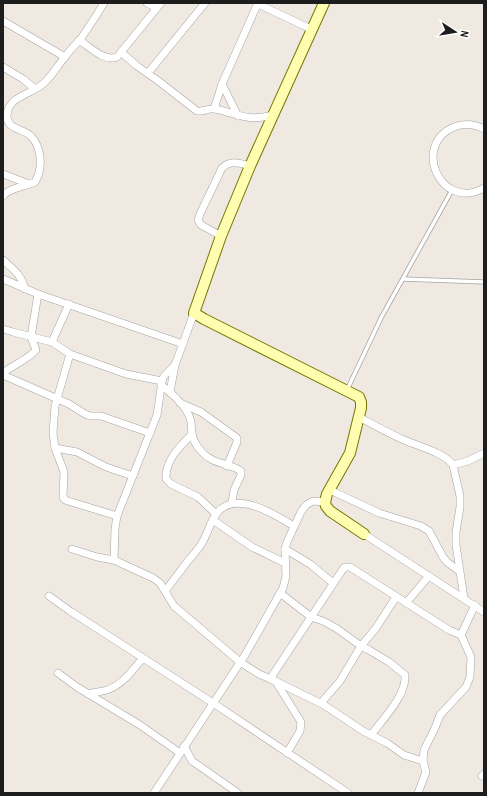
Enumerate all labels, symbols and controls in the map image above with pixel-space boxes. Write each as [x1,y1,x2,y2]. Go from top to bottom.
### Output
north arrow [435,12,475,52]
text: N [457,29,472,39]

